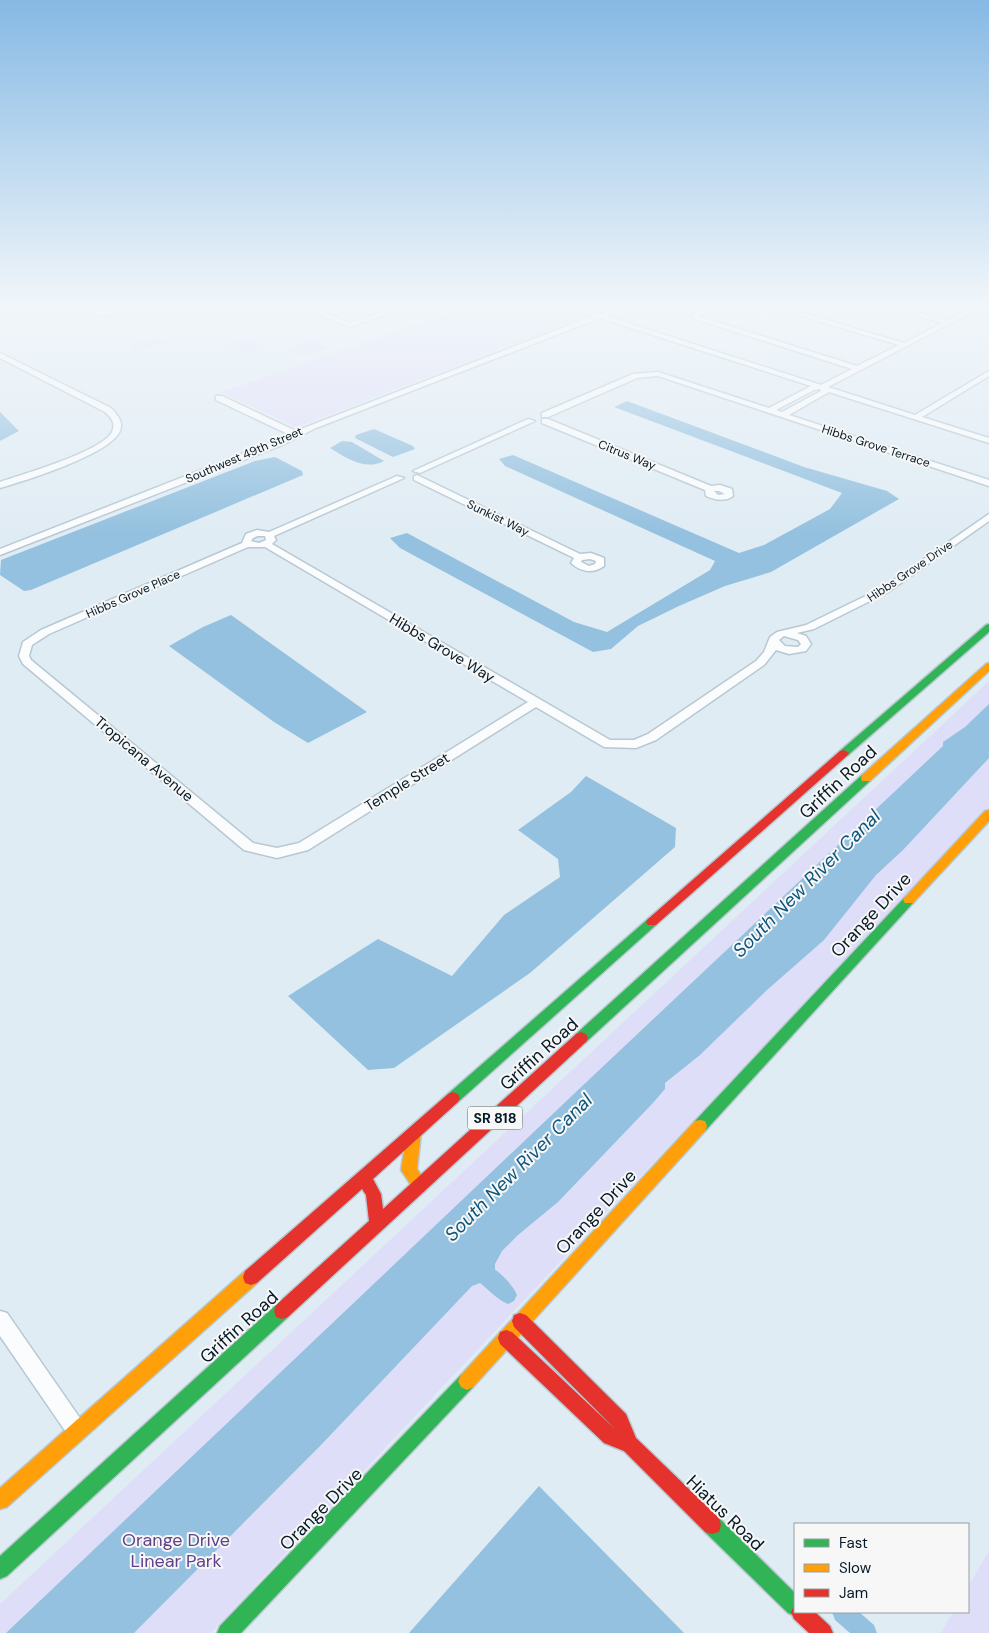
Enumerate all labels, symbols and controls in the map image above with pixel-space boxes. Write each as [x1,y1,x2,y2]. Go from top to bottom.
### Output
street label: Hibbs Grove Terrace [820,421,932,471]
street label: Southwest 49th Street [183,423,305,487]
street label: Citrus Way [596,436,658,474]
street label: Sunkist Way [464,496,532,540]
street label: Hibbs Grove Drive [864,536,956,606]
street label: Hibbs Grove Place [83,566,183,622]
street label: Hibbs Grove Way [386,609,499,688]
street label: Tropicana Avenue [90,712,198,806]
street label: Griffin Road [794,740,882,824]
street label: Temple Street [361,748,453,816]
water label: South New River Canal [727,804,886,963]
street label: Orange Drive [825,867,917,963]
street label: Griffin Road [495,1012,583,1096]
water label: South New River Canal [439,1088,598,1247]
road number: SR 818 [468,1106,522,1130]
street label: Orange Drive [550,1164,642,1260]
street label: Griffin Road [195,1285,283,1369]
street label: Orange Drive [274,1462,368,1556]
street label: Hiatus Road [681,1470,769,1556]
legend [794,1523,969,1613]
park label: Orange Drive Linear Park [122,1528,230,1573]
text: Fast [839,1533,868,1553]
text: Slow [839,1558,872,1578]
text: Jam [839,1583,868,1603]

